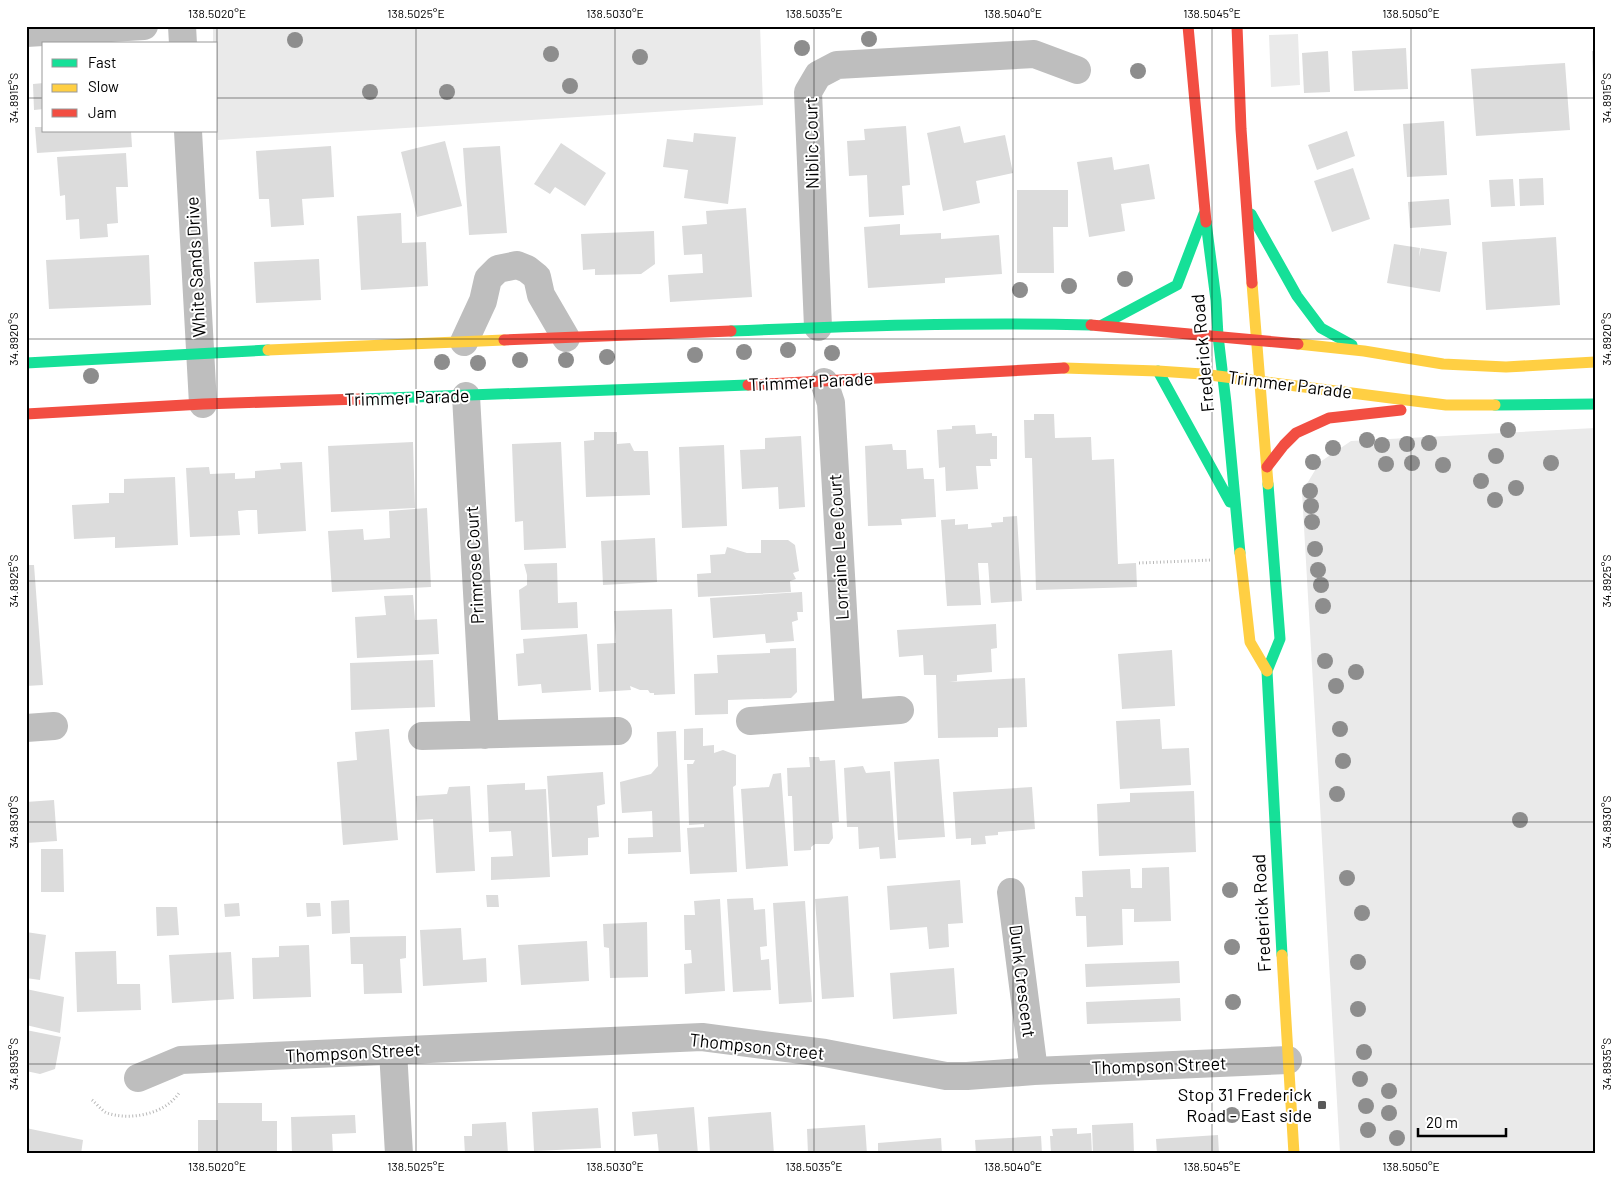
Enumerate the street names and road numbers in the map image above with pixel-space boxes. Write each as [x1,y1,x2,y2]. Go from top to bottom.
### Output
street label: Niblic Court [799,97,823,189]
street label: White Sands Drive [180,196,210,338]
street label: Frederick Road [1186,293,1218,413]
street label: Trimmer Parade [1227,365,1353,403]
street label: Trimmer Parade [748,367,874,395]
street label: Trimmer Parade [344,384,470,410]
street label: Lorraine Lee Court [823,473,853,621]
street label: Primrose Court [460,505,488,625]
street label: Frederick Road [1247,853,1275,973]
street label: Dunk Crescent [1005,923,1041,1039]
street label: Thompson Street [689,1028,826,1064]
street label: Thompson Street [285,1037,421,1067]
street label: Thompson Street [1091,1052,1227,1078]

